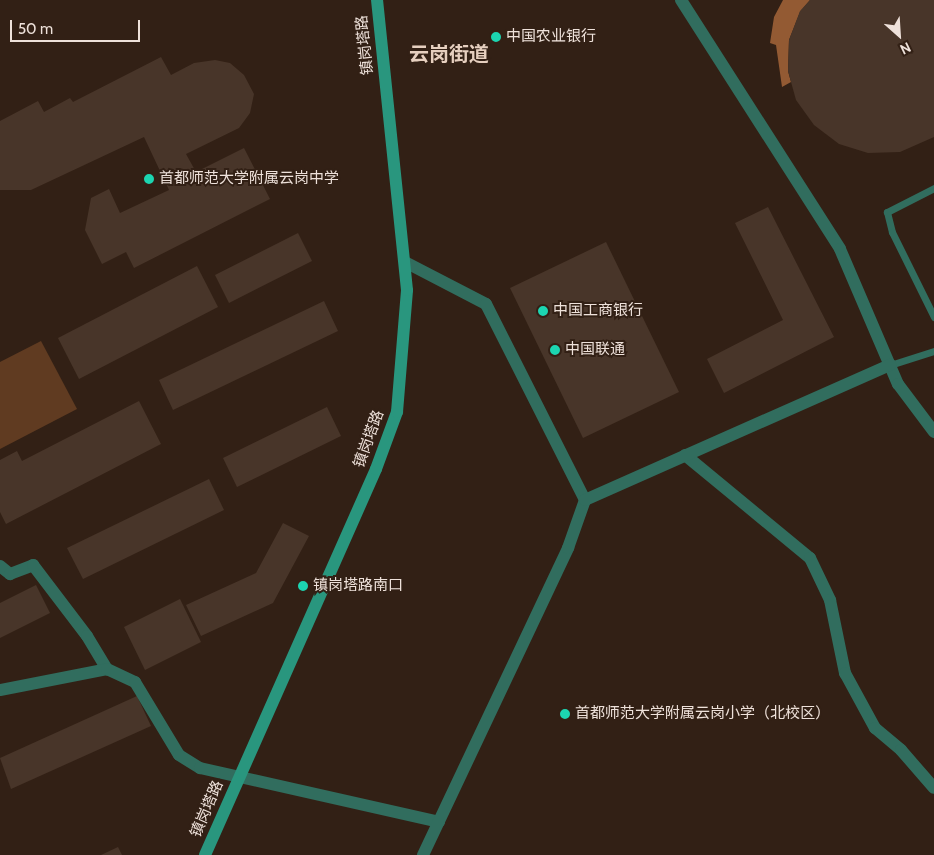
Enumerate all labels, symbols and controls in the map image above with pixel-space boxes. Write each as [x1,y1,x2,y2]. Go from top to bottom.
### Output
scale bar [12,10,142,42]
north arrow [874,10,924,60]
street label: 镇岗塔路 [353,14,377,76]
text: 50 m [18,20,53,38]
place label: 中国农业银行 [506,28,596,46]
marker: 中国农业银行 [490,31,502,43]
text: N [897,38,914,59]
district label: 云岗街道 [409,42,489,66]
place label: 首都师范大学附属云岗中学 [159,170,339,188]
marker: 首都师范大学附属云岗中学 [143,173,155,185]
place label: 中国工商银行 [553,302,643,320]
marker: 中国工商银行 [537,305,549,317]
place label: 中国联通 [565,341,625,359]
marker: 中国联通 [549,344,561,356]
street label: 镇岗塔路 [350,408,388,470]
place label: 镇岗塔路南口 [313,577,403,595]
marker: 镇岗塔路南口 [297,580,309,592]
place label: 首都师范大学附属云岗小学（北校区） [575,705,830,723]
marker: 首都师范大学附属云岗小学（北校区） [559,708,571,720]
street label: 镇岗塔路 [187,778,227,840]

